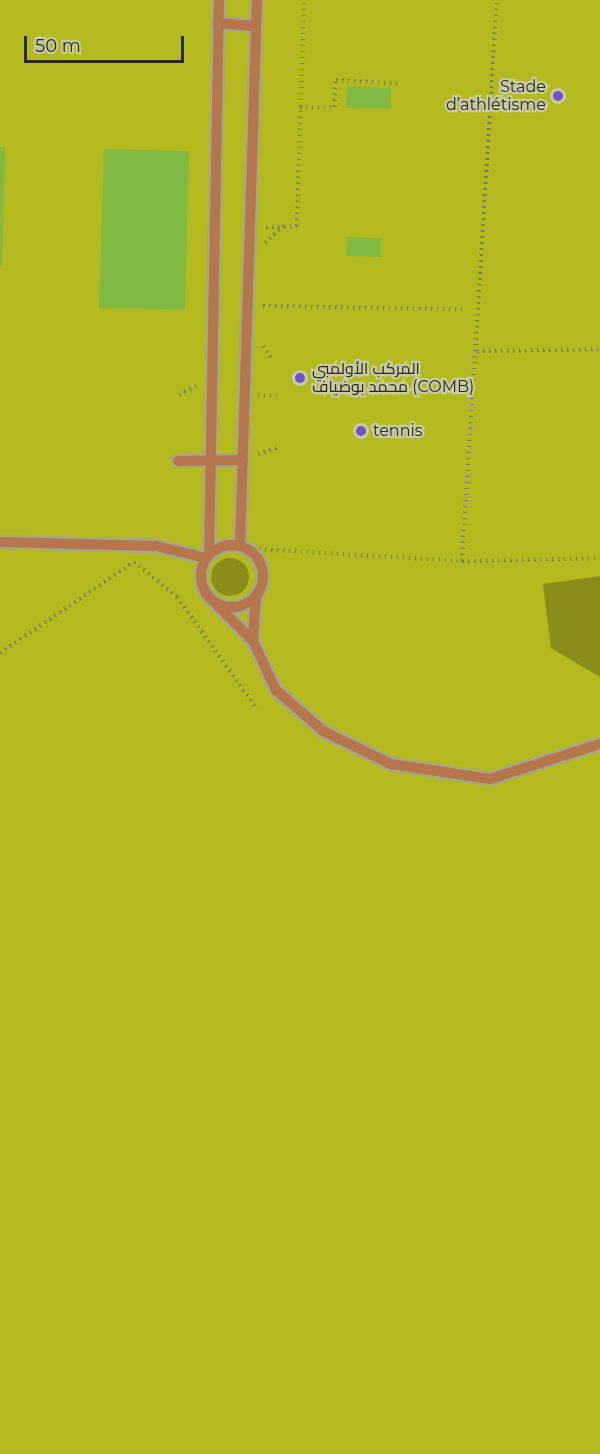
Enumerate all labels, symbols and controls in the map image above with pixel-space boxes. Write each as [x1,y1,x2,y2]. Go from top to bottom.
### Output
scale bar [27,24,188,62]
text: 50 m [35,35,81,57]
place label: Stade d’athlétisme [446,77,546,115]
marker: Stade d’athlétisme [551,89,565,103]
place label: المركب الأولمبي محمد بوضياف (COMB) [312,359,474,397]
marker: المركب الأولمبي محمد بوضياف (COMB) [293,371,307,385]
place label: tennis [373,421,423,441]
marker: tennis [354,424,368,438]

